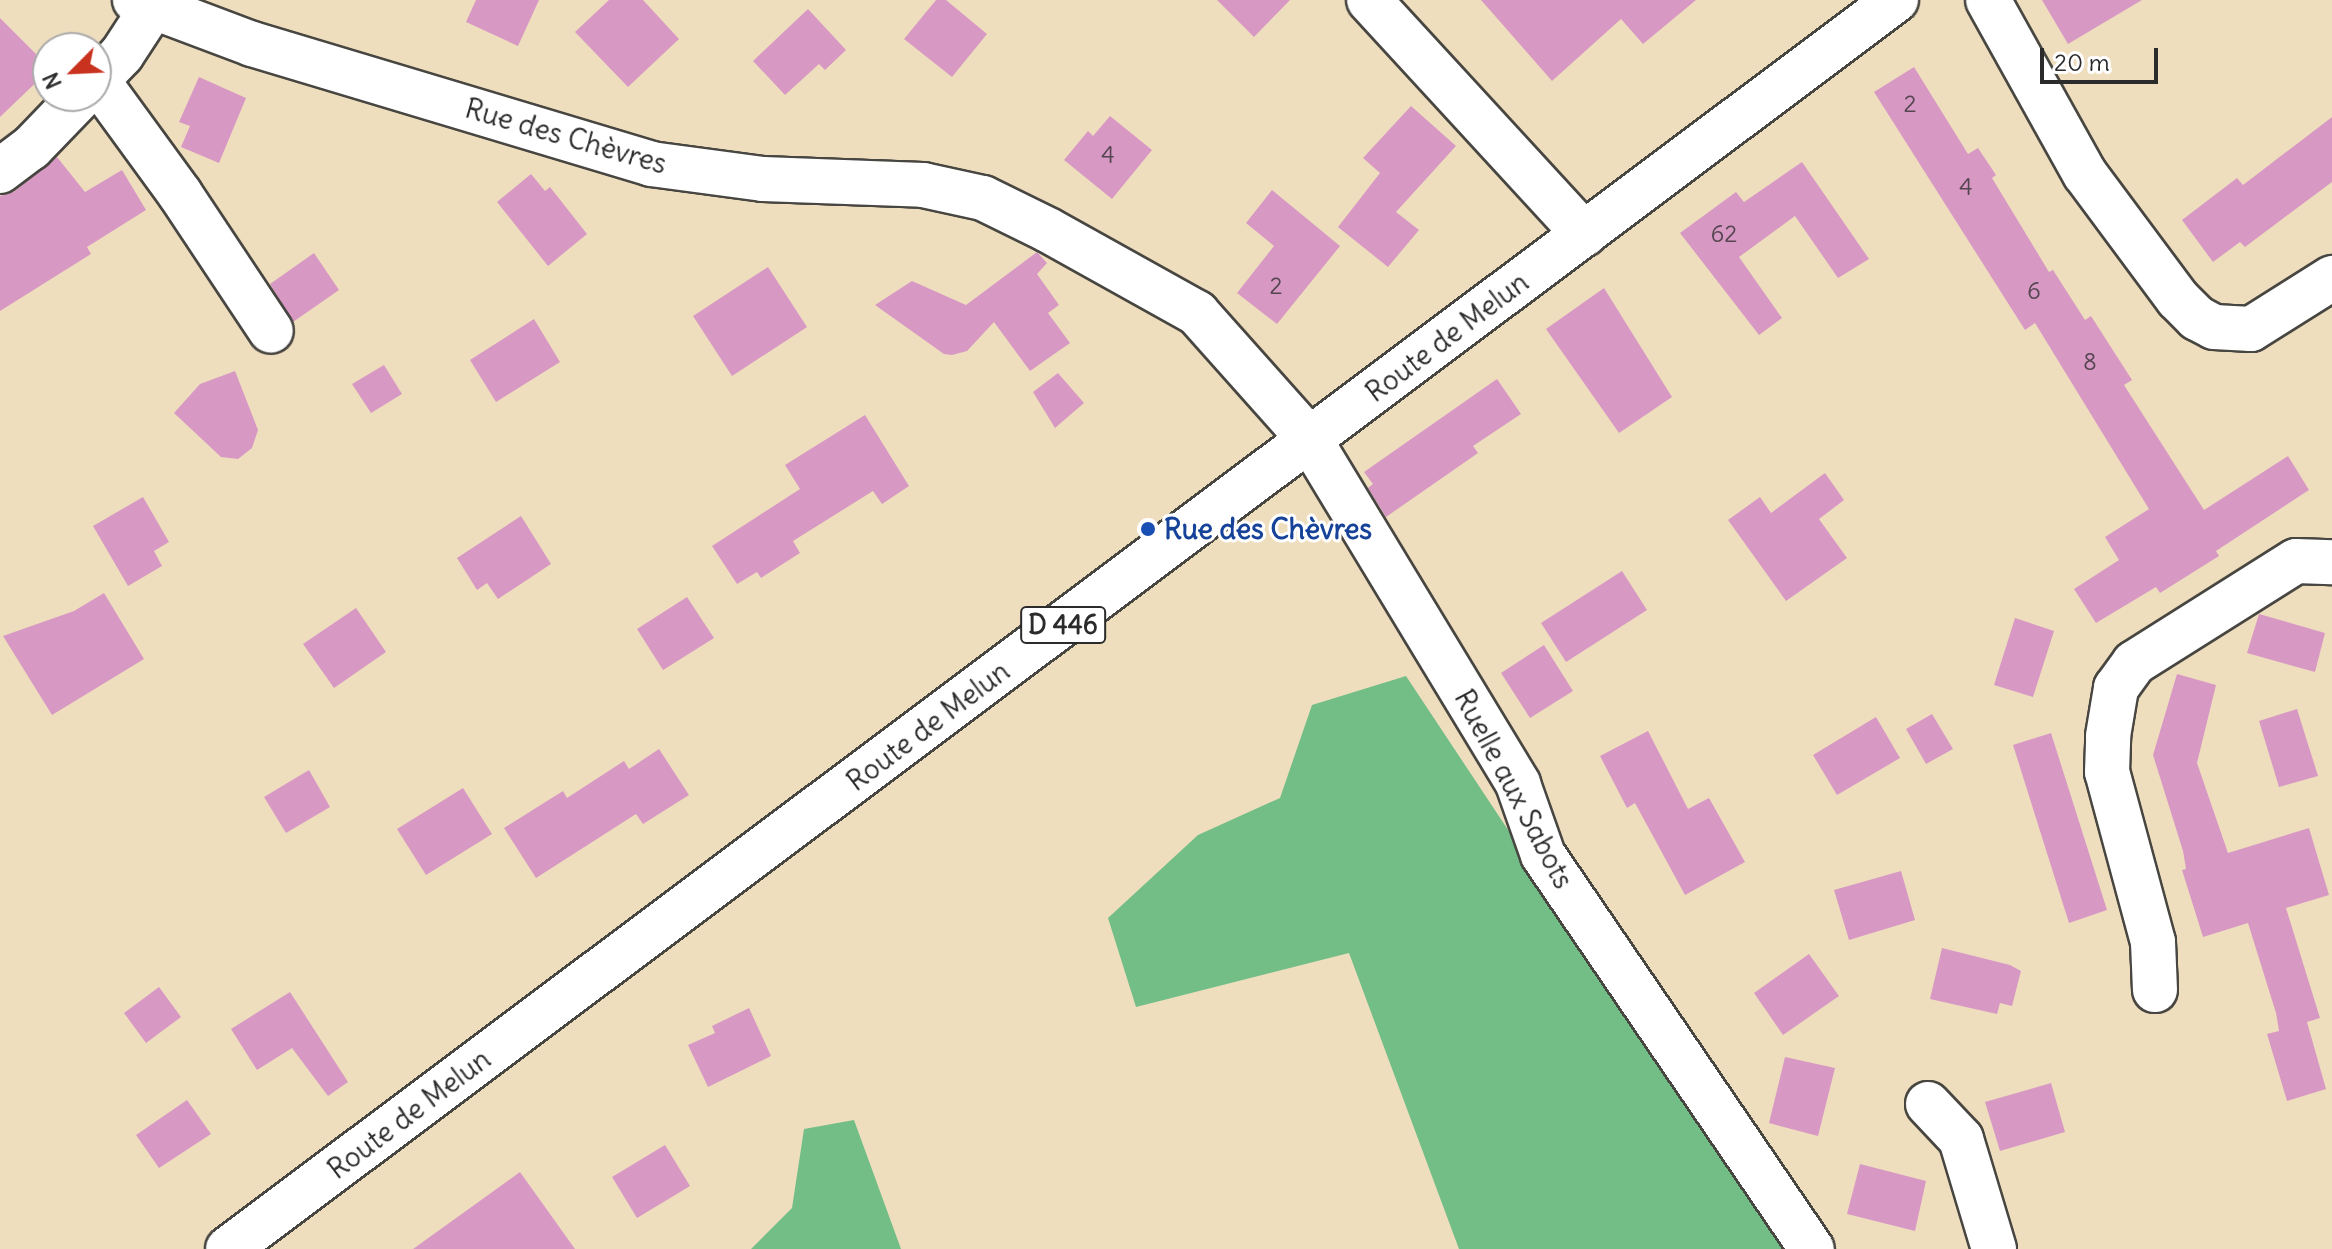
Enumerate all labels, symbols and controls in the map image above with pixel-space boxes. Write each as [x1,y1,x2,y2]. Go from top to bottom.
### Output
north arrow [32,32,112,112]
scale bar [2044,32,2162,82]
text: 20 m [2054,47,2110,77]
text: N [36,68,68,94]
house number: 2 [1903,90,1917,118]
street label: Rue des Chèvres [461,91,671,181]
house number: 4 [1101,141,1115,169]
house number: 4 [1959,173,1973,201]
house number: 62 [1711,220,1737,248]
street label: Route de Melun [1359,265,1535,409]
house number: 2 [1269,272,1283,300]
house number: 6 [2027,277,2041,305]
house number: 8 [2083,348,2097,376]
place label: Rue des Chèvres [1164,512,1372,546]
marker: Rue des Chèvres [1139,520,1157,538]
road number: D 446 [1019,603,1107,647]
street label: Route de Melun [840,654,1016,798]
street label: Ruelle aux Sabots [1447,684,1581,894]
street label: Route de Melun [321,1042,497,1186]

